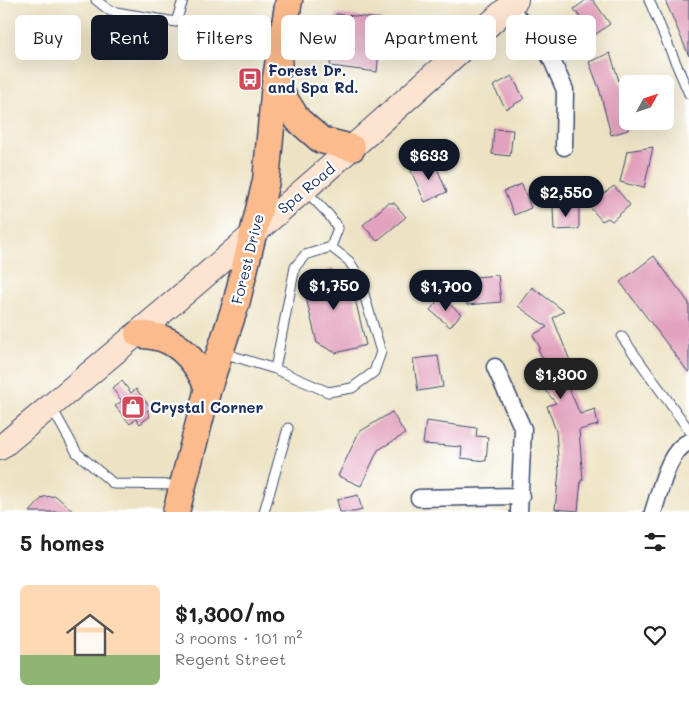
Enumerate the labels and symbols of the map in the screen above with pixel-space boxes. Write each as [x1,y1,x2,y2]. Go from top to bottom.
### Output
place label: Forest Dr. and Spa Rd. [268,60,359,97]
bus stop icon: Forest Dr. and Spa Rd. [237,66,263,92]
north arrow [619,75,674,130]
pin: $633 [399,138,459,181]
street label: Spa Road [273,158,339,218]
pin: $2,550 [525,176,607,218]
street label: Forest Drive [226,212,268,306]
pin: $1,750 [293,268,375,311]
pin: $1,700 [405,270,487,312]
pin: $1,300 [520,358,602,400]
shop icon: Crystal Corner [120,394,146,420]
place label: Crystal Corner [150,397,264,417]

